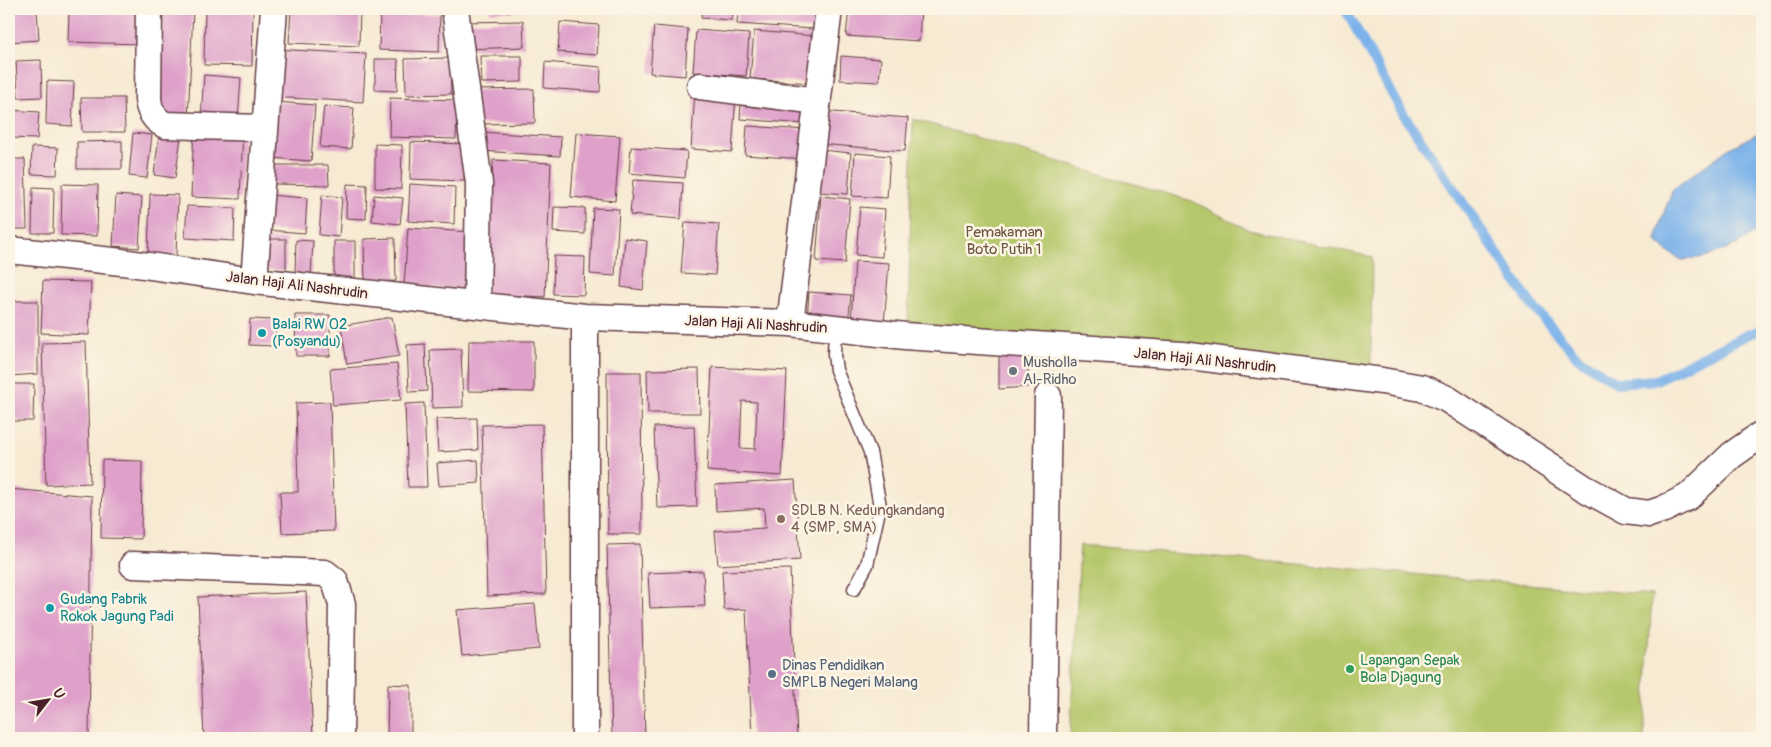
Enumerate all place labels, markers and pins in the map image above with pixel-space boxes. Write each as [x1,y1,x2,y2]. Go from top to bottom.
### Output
place label: Balai RW 02 (Posyandu) [272,315,347,351]
marker: Balai RW 02 (Posyandu) [256,327,268,339]
place label: Musholla Al-Ridho [1023,353,1077,389]
marker: Musholla Al-Ridho [1007,365,1019,377]
place label: SDLB N. Kedungkandang 4 (SMP, SMA) [791,501,945,537]
marker: SDLB N. Kedungkandang 4 (SMP, SMA) [775,513,787,525]
place label: Gudang Pabrik Rokok Jagung Padi [60,590,174,626]
marker: Gudang Pabrik Rokok Jagung Padi [44,602,56,614]
place label: Lapangan Sepak Bola Djagung [1360,651,1461,687]
place label: Dinas Pendidikan SMPLB Negeri Malang [782,656,918,692]
marker: Lapangan Sepak Bola Djagung [1344,663,1356,675]
marker: Dinas Pendidikan SMPLB Negeri Malang [766,668,778,680]

